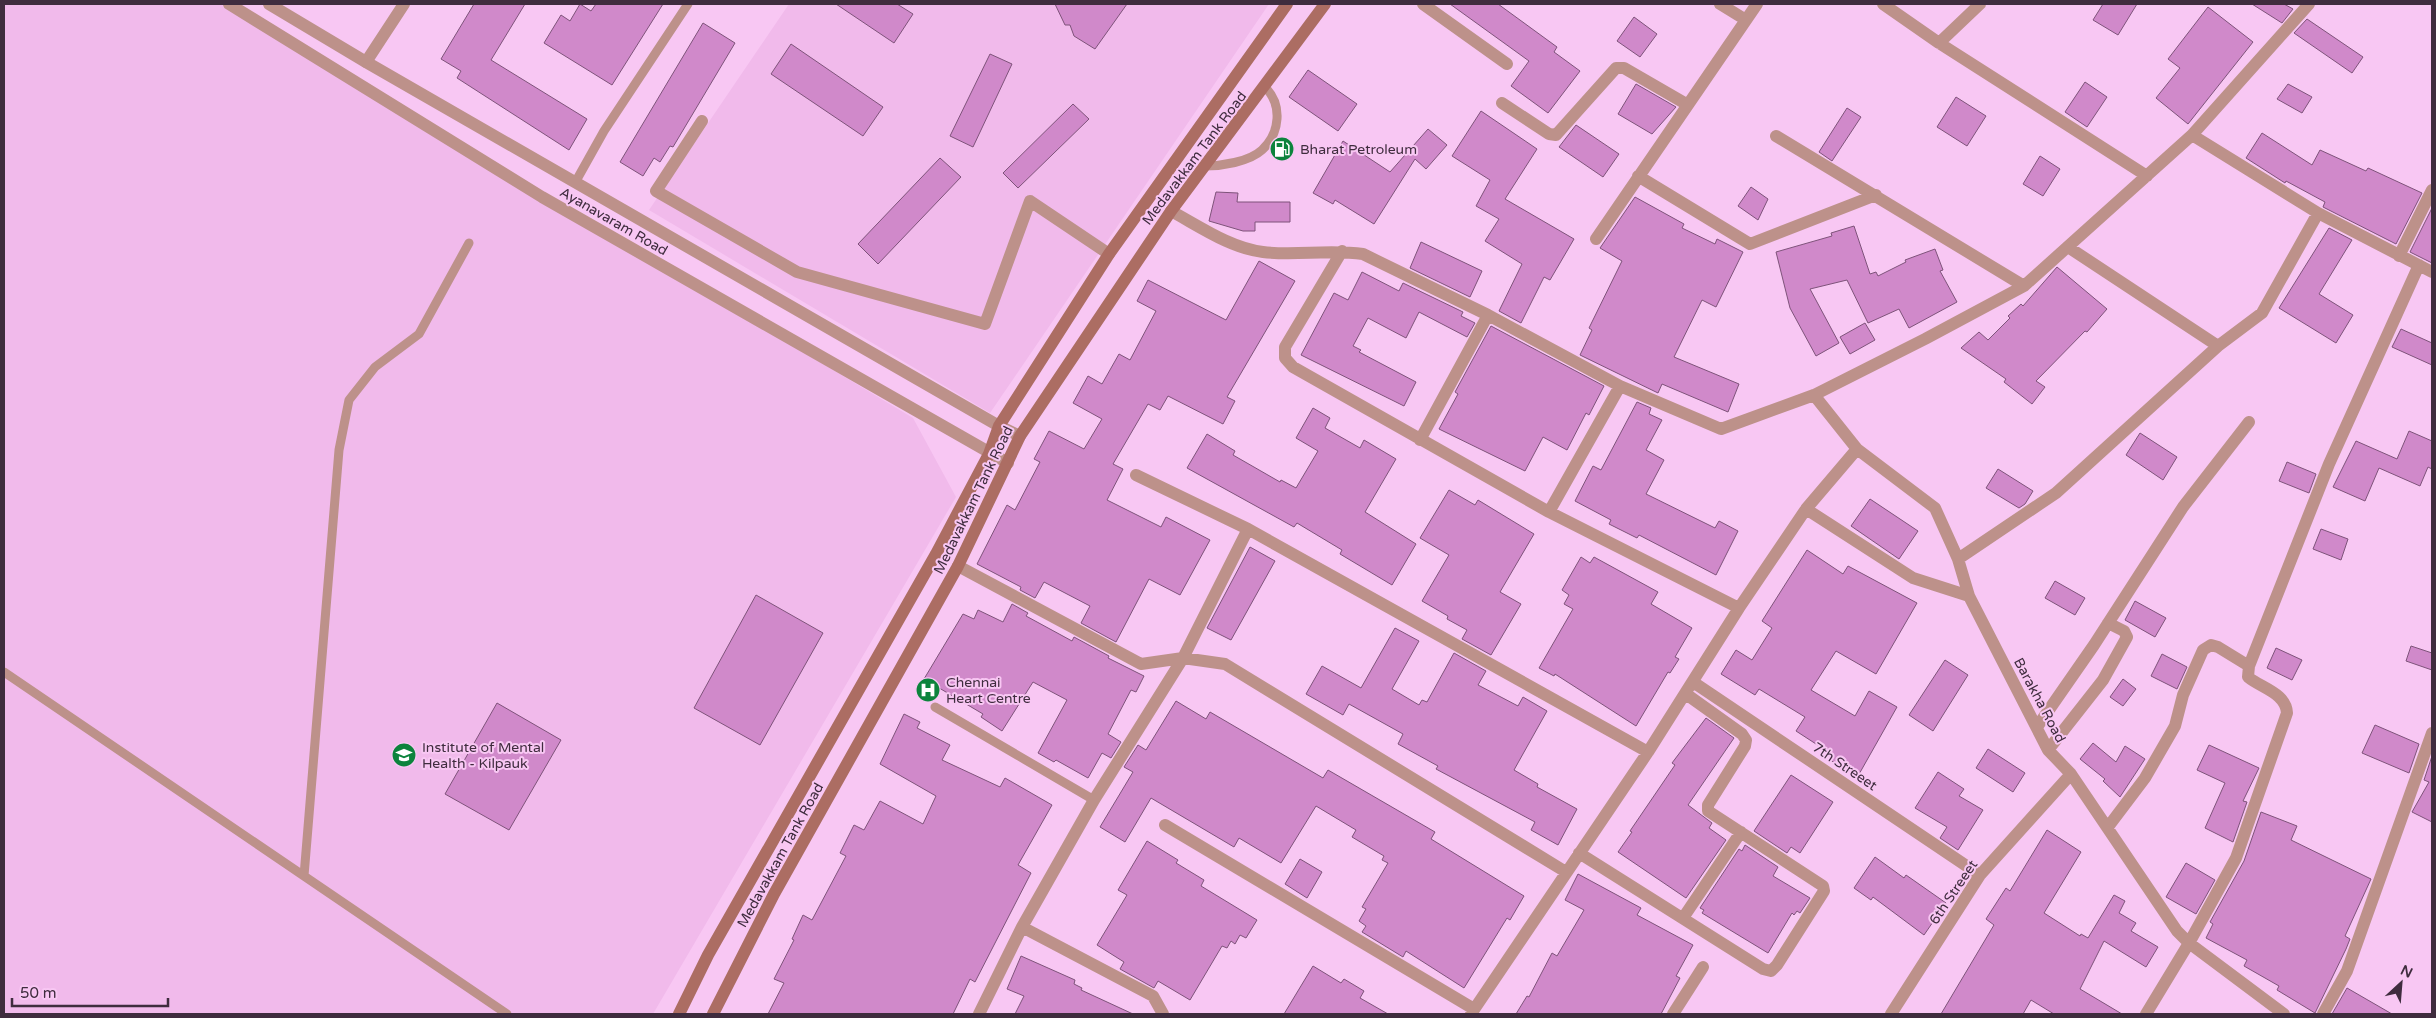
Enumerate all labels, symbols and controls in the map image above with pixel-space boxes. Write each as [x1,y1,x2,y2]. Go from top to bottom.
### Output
street label: Medavakkam Tank Road [1139,88,1250,228]
fuel station icon: Bharat Petroleum [1269,136,1295,162]
place label: Bharat Petroleum [1300,141,1417,158]
street label: Ayanavaram Road [557,184,671,259]
street label: Medavakkam Tank Road [930,423,1017,577]
street label: Barakha Road [2010,655,2069,746]
place label: Chennai Heart Centre [946,674,1031,707]
hospital icon: Chennai Heart Centre [915,677,941,703]
place label: Institute of Mental Health - Kilpauk [422,739,544,772]
street label: 7th Streeet [1809,739,1881,795]
school or university icon: Institute of Mental Health - Kilpauk [391,742,417,768]
street label: Medavakkam Tank Road [734,780,827,931]
street label: 6th Streeet [1926,856,1982,928]
north arrow [2376,958,2426,1008]
text: N [2398,962,2415,982]
scale bar [12,976,169,1008]
text: 50 m [20,984,57,1002]

